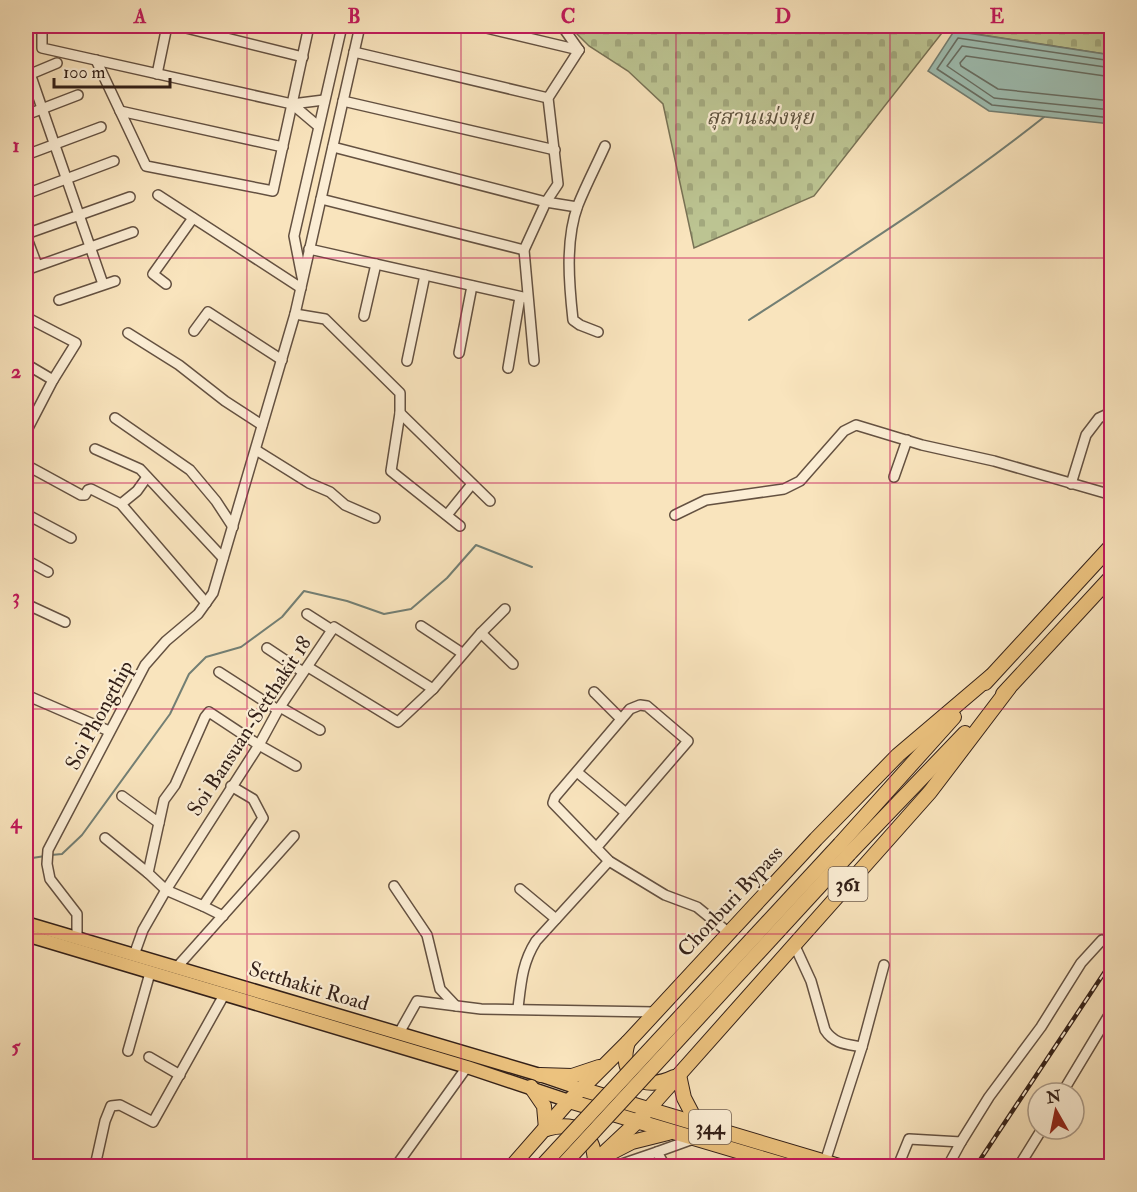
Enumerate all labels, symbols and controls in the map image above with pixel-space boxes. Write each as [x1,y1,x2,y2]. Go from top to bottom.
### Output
text: A [133,4,147,29]
text: B [347,4,361,29]
text: C [561,4,575,29]
text: D [775,4,791,29]
text: E [990,4,1005,29]
scale bar [54,51,170,89]
text: 100 m [63,61,106,84]
park label: สุสานเม่งหุย [706,104,815,131]
text: 1 [12,133,20,158]
text: 2 [11,359,21,384]
text: 3 [12,584,20,609]
street label: Soi Bansuan-Setthakit 18 [181,631,318,821]
street label: Soi Phongthip [59,656,140,775]
text: 4 [10,809,23,834]
street label: Chonburi Bypass [672,840,789,963]
road number: 361 [828,867,868,901]
street label: Setthakit Road [245,955,373,1018]
text: 5 [12,1034,22,1059]
north arrow [1026,1081,1086,1141]
text: N [1044,1086,1063,1108]
road number: 344 [689,1110,731,1144]

